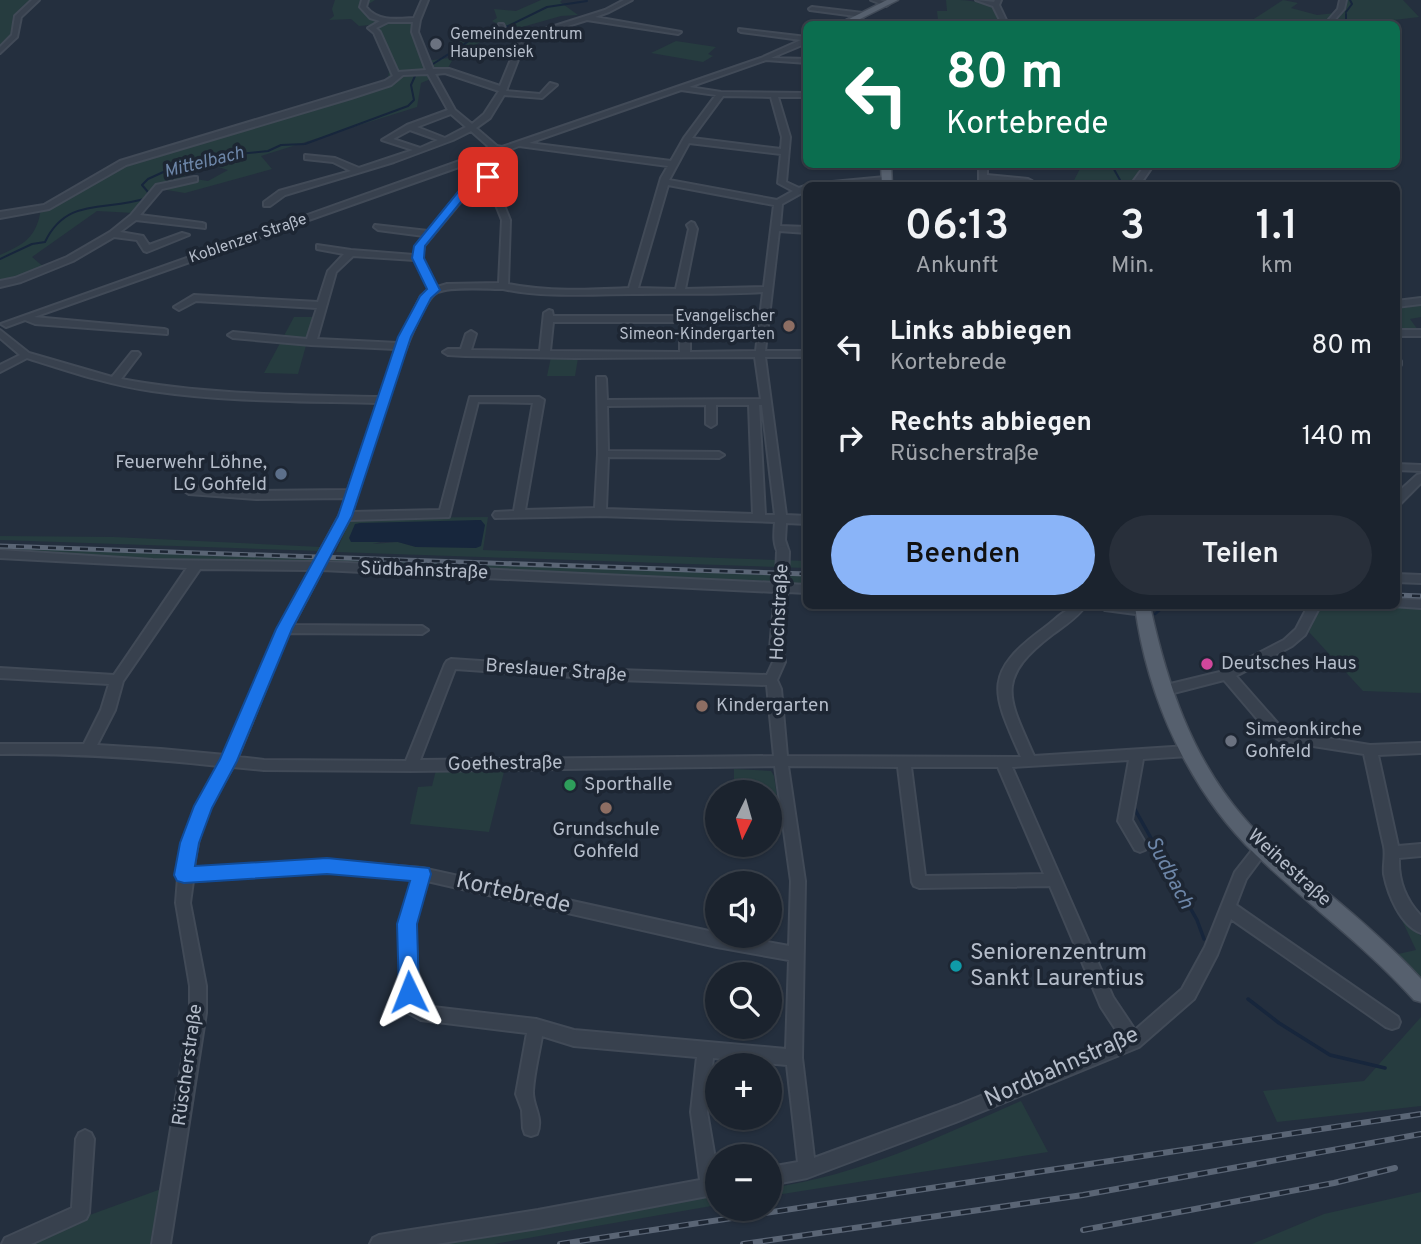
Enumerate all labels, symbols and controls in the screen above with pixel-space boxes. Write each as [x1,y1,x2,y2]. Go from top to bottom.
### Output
place label: Gemeindezentrum Haupensiek [450,25,583,63]
marker: Gemeindezentrum Haupensiek [428,36,444,52]
text: 80 m [946,44,1063,106]
icon: left [831,49,922,140]
text: Kortebrede [946,105,1108,145]
water label: Mittelbach [162,142,247,184]
pin [458,147,518,207]
icon: arrive [469,158,507,196]
text: 06:13 [905,201,1009,254]
text: 3 [1120,201,1145,254]
text: 1.1 [1255,201,1298,254]
street label: Koblenzer Straße [186,209,310,269]
text: Ankunft [916,252,999,281]
text: Min. [1111,252,1154,281]
text: km [1261,252,1293,281]
place label: Evangelischer Simeon-Kindergarten [619,307,775,345]
text: Links abbiegen [890,316,1072,349]
marker: Evangelischer Simeon-Kindergarten [781,318,797,334]
icon: left [831,328,869,366]
text: 80 m [1312,330,1372,363]
text: Kortebrede [890,349,1007,378]
text: Rechts abbiegen [890,407,1092,440]
icon: right [831,419,869,457]
text: 140 m [1302,421,1372,454]
text: Rüscherstraße [890,440,1039,469]
place label: Feuerwehr Löhne, LG Gohfeld [115,451,267,497]
marker: Feuerwehr Löhne, LG Gohfeld [273,466,289,482]
button: Beenden [831,515,1095,595]
button: Teilen [1109,515,1372,595]
street label: Südbahnstraße [360,557,488,585]
street label: Hochstraße [765,563,795,661]
place label: Deutsches Haus [1221,652,1357,676]
street label: Breslauer Straße [485,654,627,688]
marker: Deutsches Haus [1199,656,1215,672]
place label: Kindergarten [716,694,829,718]
marker: Kindergarten [694,698,710,714]
place label: Simeonkirche Gohfeld [1245,718,1362,764]
marker: Simeonkirche Gohfeld [1223,733,1239,749]
street label: Goethestraße [447,751,563,777]
place label: Sporthalle [584,773,672,797]
marker: Sporthalle [562,777,578,793]
north arrow [705,780,782,858]
map controls [705,780,782,1221]
marker: Grundschule Gohfeld [598,800,614,816]
place label: Grundschule Gohfeld [552,818,660,864]
street label: Weihestraße [1242,824,1336,912]
water label: Sudbach [1139,832,1200,915]
street label: Kortebrede [453,867,573,921]
button: sound [705,871,782,948]
place label: Seniorenzentrum Sankt Laurentius [970,939,1147,994]
position arrow [372,955,446,1029]
marker: Seniorenzentrum Sankt Laurentius [948,958,964,974]
button: search [705,962,782,1039]
street label: Rüscherstraße [168,1002,208,1128]
street label: Nordbahnstraße [980,1021,1144,1115]
button: + [705,1053,782,1130]
button: − [705,1144,782,1221]

